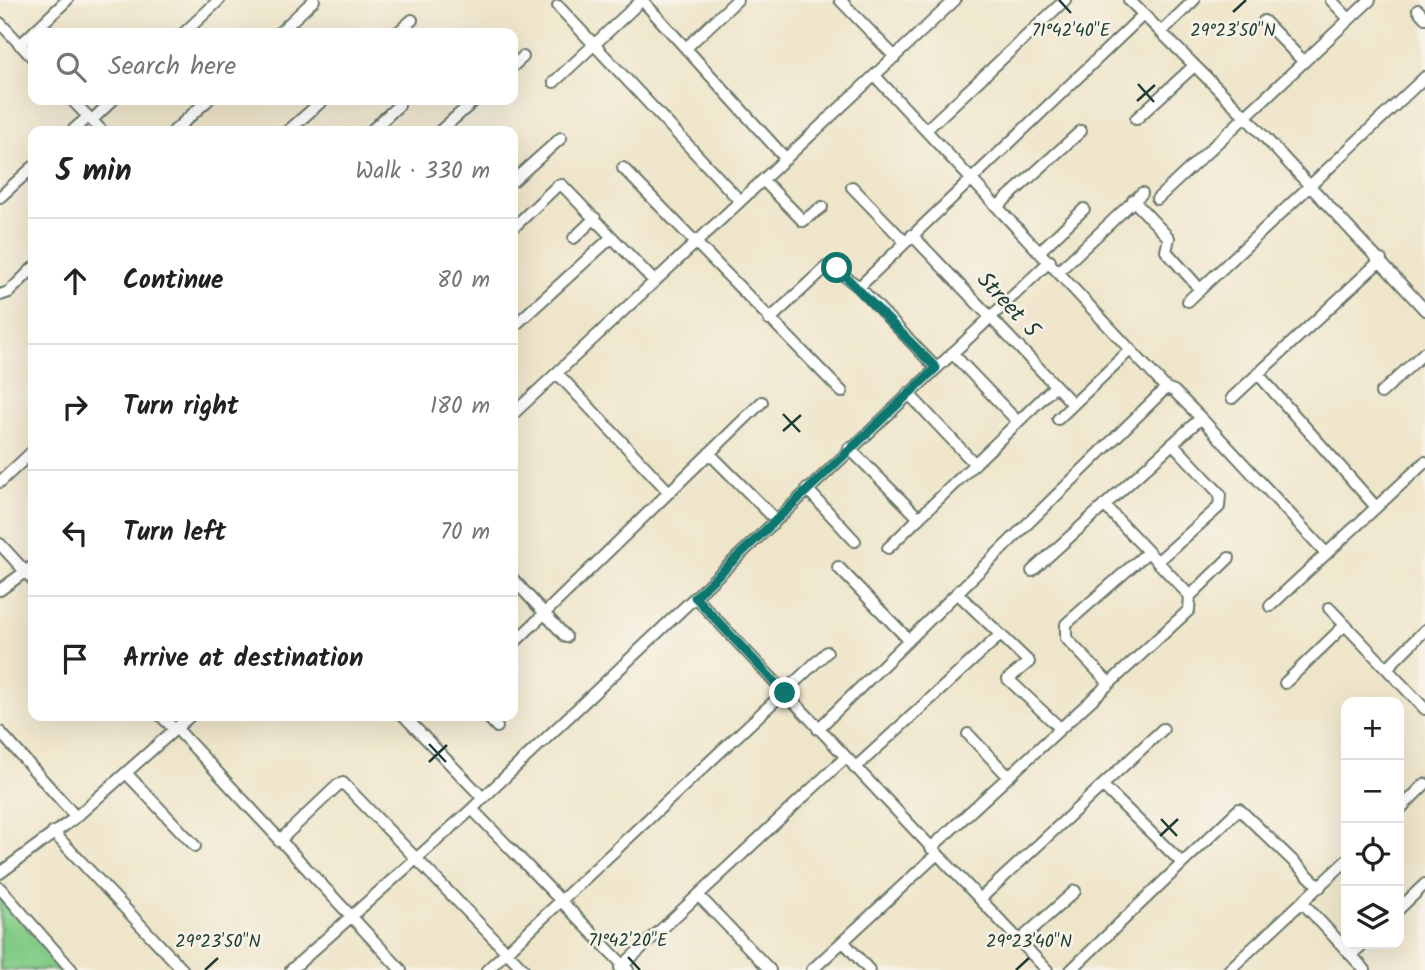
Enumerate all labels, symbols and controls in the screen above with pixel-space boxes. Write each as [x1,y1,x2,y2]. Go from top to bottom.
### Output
text: 71°42'40"E [1032,17,1111,46]
text: 29°23'50"N [1190,17,1276,46]
search box [28,28,518,105]
text: Search here [108,46,236,88]
icon: search [52,48,90,86]
text: 5 min [56,148,132,196]
text: Walk · 330 m [356,154,490,190]
route start [821,252,852,283]
text: Continue [123,260,224,302]
icon: ahead [56,262,94,300]
text: 80 m [437,263,490,299]
street label: Street 5 [967,264,1049,348]
text: Turn right [123,386,239,428]
icon: right [56,388,94,426]
text: 180 m [430,389,490,425]
text: Turn left [123,512,226,554]
icon: left [56,514,94,552]
text: 70 m [440,515,490,551]
text: Arrive at destination [123,638,363,680]
icon: arrive [56,640,94,678]
route end [769,677,800,708]
map controls [1341,697,1404,949]
button: + [1341,697,1404,760]
button: − [1341,760,1404,823]
button: locate [1341,823,1404,886]
button: layers [1341,886,1404,949]
text: 71°42'20"E [589,927,668,956]
text: 29°23'50"N [175,928,261,957]
text: 29°23'40"N [986,928,1072,957]

